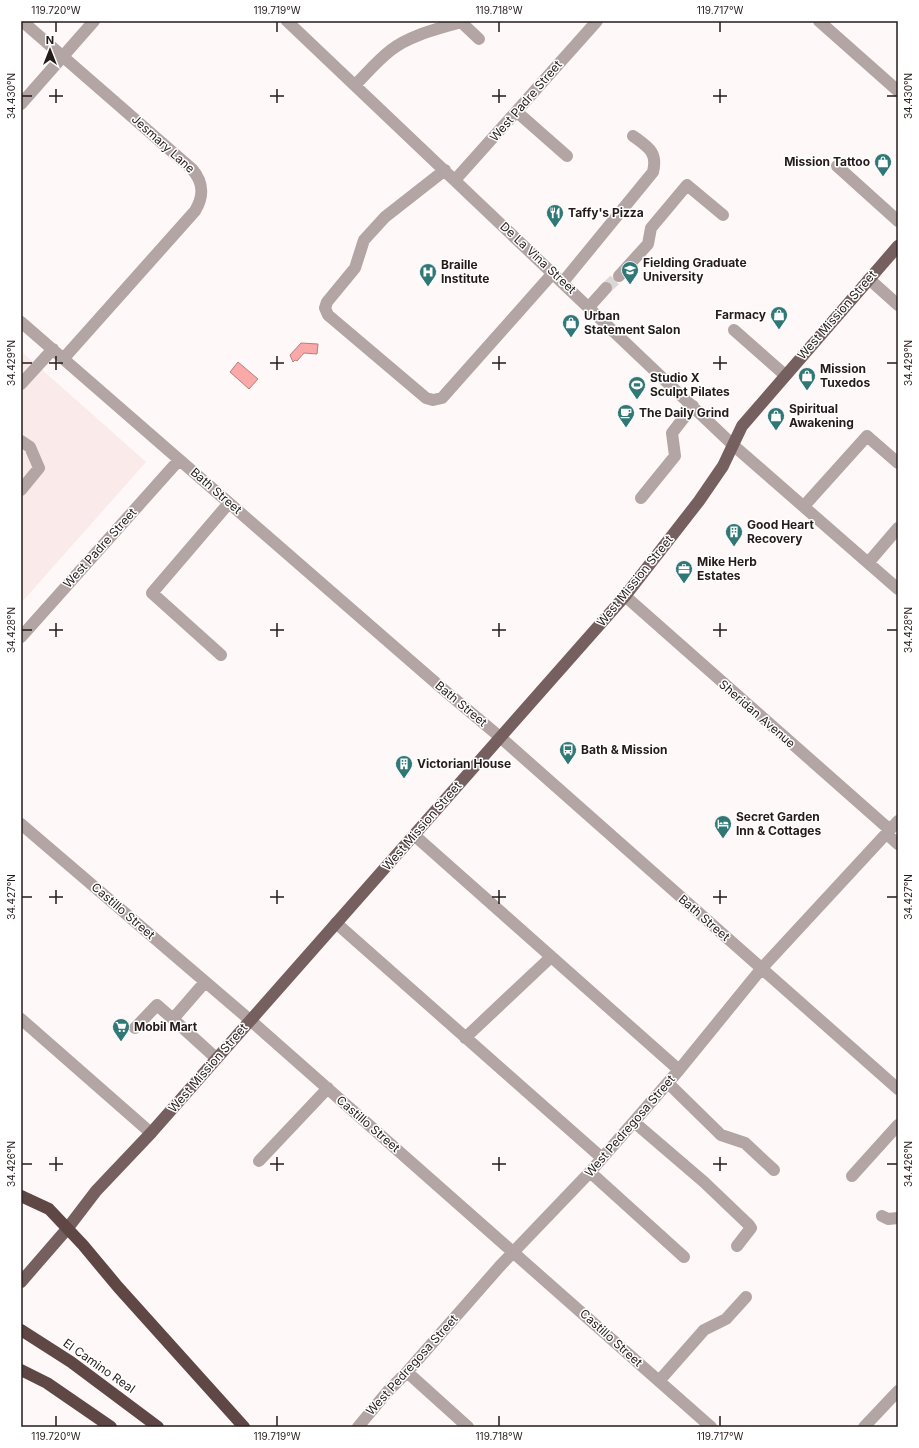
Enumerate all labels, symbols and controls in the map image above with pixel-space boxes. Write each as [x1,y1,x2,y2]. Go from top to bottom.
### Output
text: 119.720°W [31,4,81,16]
text: 119.719°W [253,4,301,16]
text: 119.718°W [476,4,523,16]
text: 119.717°W [697,4,743,16]
north arrow [30,30,70,70]
text: N [46,33,54,47]
street label: West Padre Street [486,57,565,144]
text: 34.430°N [5,73,17,119]
text: 34.430°N [902,73,914,119]
street label: Jesmary Lane [129,111,198,176]
shop icon: Mission Tattoo [873,152,893,177]
place label: Mission Tattoo [784,154,870,169]
restaurant icon: Taffy's Pizza [545,203,565,228]
place label: Taffy's Pizza [568,205,644,220]
street label: De La Vina Street [497,219,579,297]
place label: Fielding Graduate University [643,255,747,284]
place label: Braille Institute [441,257,490,286]
school or university icon: Fielding Graduate University [620,260,640,285]
hospital icon: Braille Institute [418,262,438,287]
street label: West Mission Street [794,267,879,362]
shop icon: Farmacy [769,305,789,330]
place label: Farmacy [715,307,767,322]
place label: Urban Statement Salon [584,308,680,337]
shop icon: Urban Statement Salon [561,313,581,338]
text: 34.429°N [5,340,17,386]
text: 34.429°N [902,340,914,386]
place label: Mission Tuxedos [820,361,870,390]
shop icon: Mission Tuxedos [797,366,817,391]
place label: Studio X Sculpt Pilates [650,370,730,399]
sports icon: Studio X Sculpt Pilates [627,375,647,400]
place label: Spiritual Awakening [789,401,854,430]
cafe icon: The Daily Grind [616,403,636,428]
place label: The Daily Grind [639,405,729,420]
shop icon: Spiritual Awakening [766,406,786,431]
street label: Bath Street [188,464,245,517]
street label: West Padre Street [60,505,139,591]
place label: Good Heart Recovery [747,517,814,546]
building icon: Good Heart Recovery [724,522,744,547]
street label: West Mission Street [593,532,676,629]
place label: Mike Herb Estates [697,554,757,583]
office icon: Mike Herb Estates [674,559,694,584]
text: 34.428°N [5,607,17,653]
text: 34.428°N [902,607,914,653]
street label: Sheridan Avenue [716,676,799,751]
street label: Bath Street [432,678,490,730]
bus stop icon: Bath & Mission [558,740,578,765]
place label: Bath & Mission [581,742,668,757]
building icon: Victorian House [394,754,414,779]
place label: Victorian House [417,756,511,771]
street label: West Mission Street [379,778,464,873]
place label: Secret Garden Inn & Cottages [736,809,821,838]
hotel icon: Secret Garden Inn & Cottages [713,814,733,839]
text: 34.427°N [5,874,17,920]
text: 34.427°N [902,874,914,920]
street label: Castillo Street [89,879,158,942]
street label: Bath Street [676,891,733,944]
supermarket icon: Mobil Mart [111,1017,131,1042]
place label: Mobil Mart [134,1019,198,1034]
street label: West Mission Street [165,1020,250,1115]
street label: West Pedregosa Street [581,1072,678,1180]
street label: Castillo Street [334,1092,403,1155]
text: 34.426°N [5,1141,17,1187]
text: 34.426°N [902,1141,914,1187]
street label: Castillo Street [577,1306,646,1370]
street label: West Pedregosa Street [363,1311,461,1418]
street label: El Camino Real [60,1335,138,1396]
text: 119.720°W [31,1430,81,1442]
text: 119.719°W [253,1430,301,1442]
text: 119.718°W [476,1430,523,1442]
text: 119.717°W [697,1430,743,1442]

